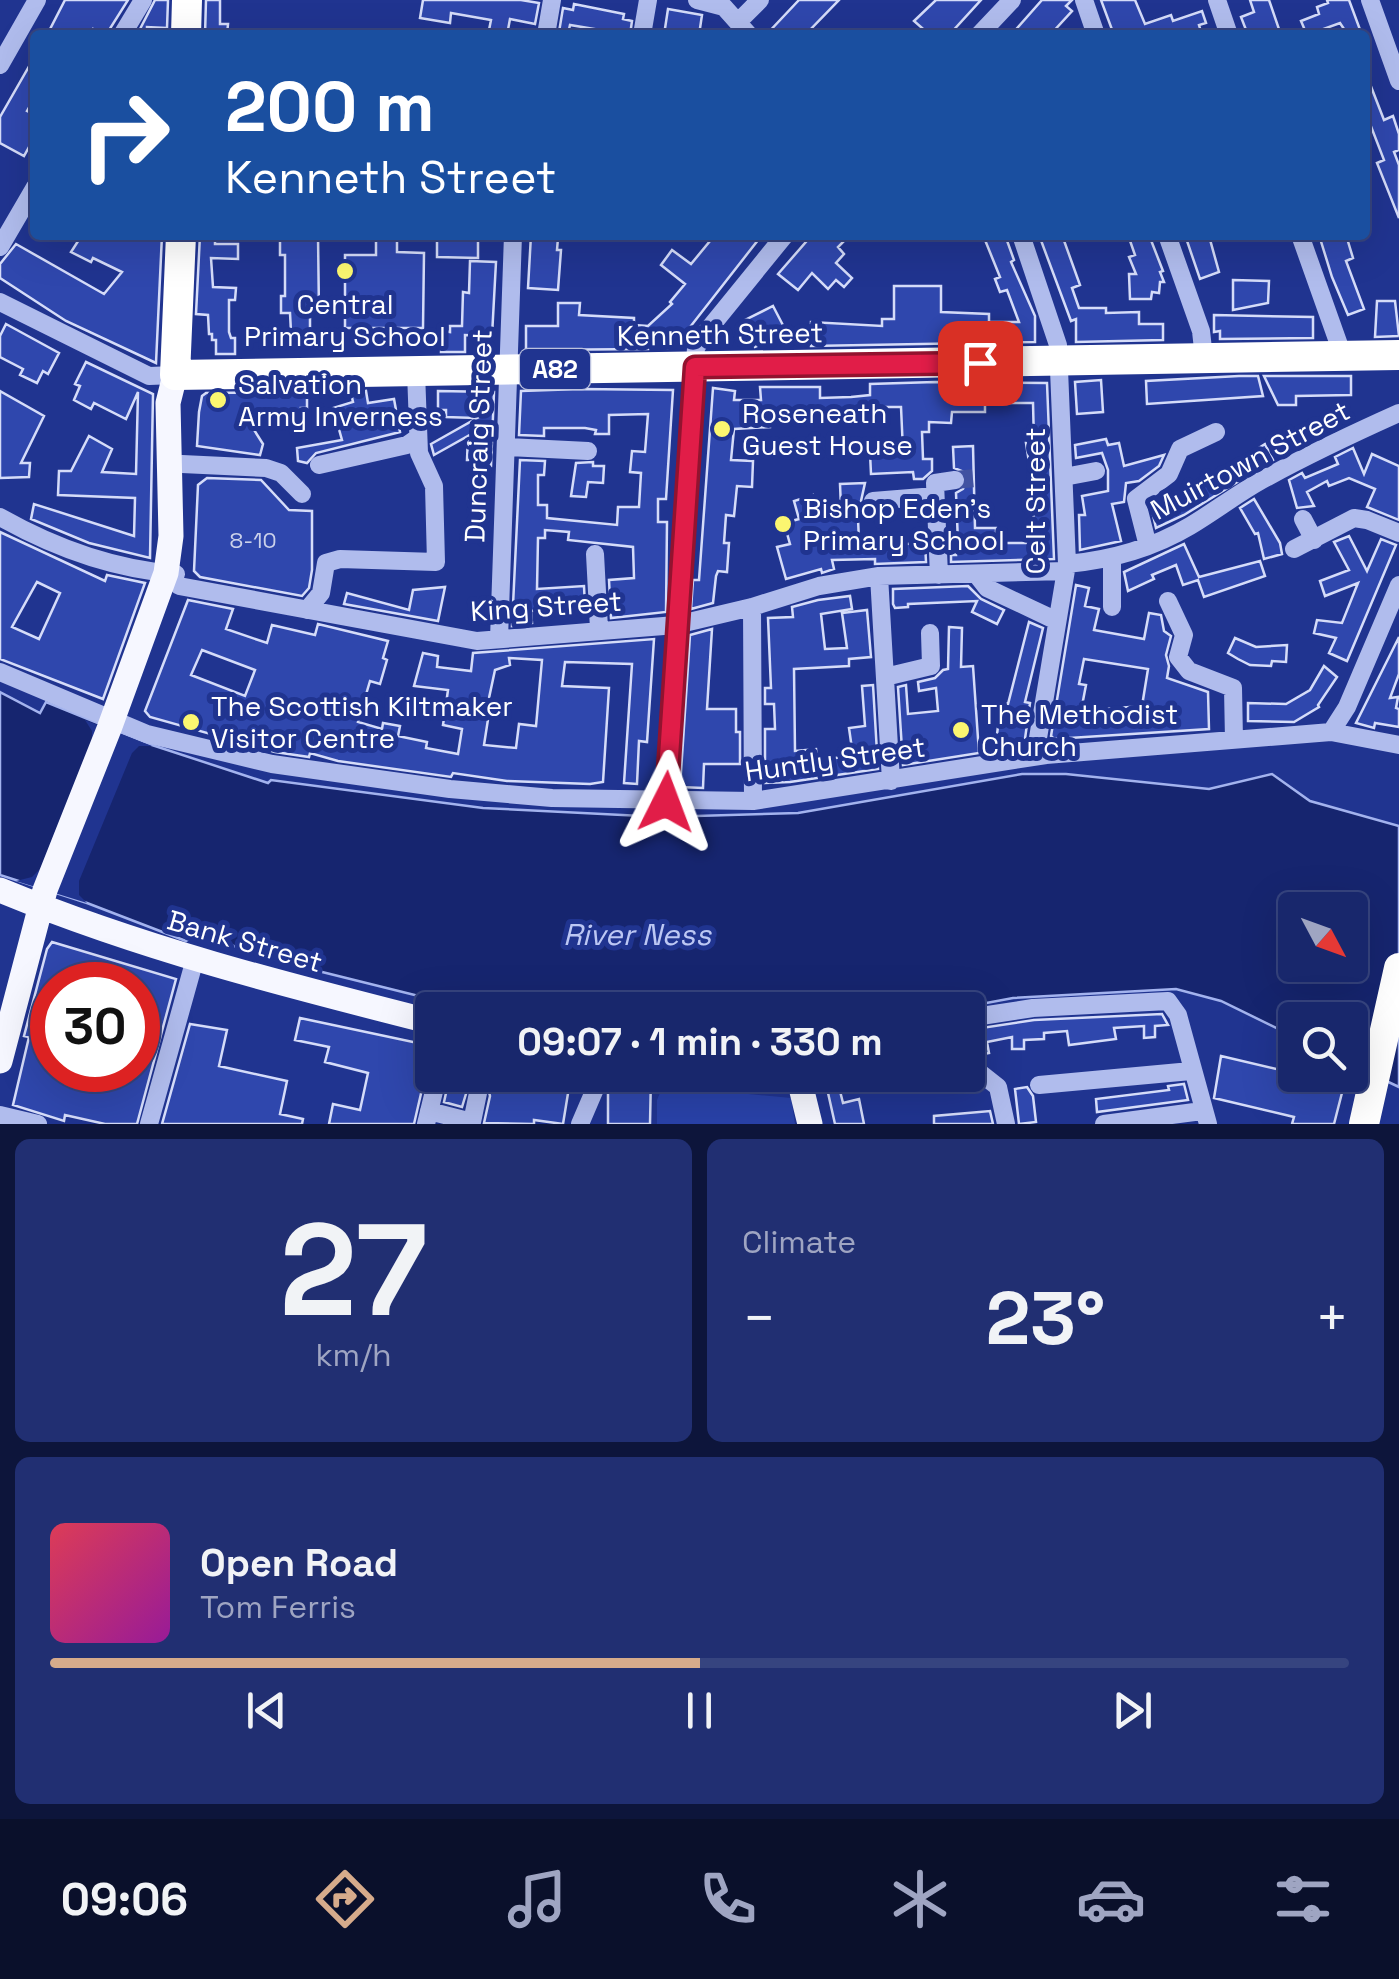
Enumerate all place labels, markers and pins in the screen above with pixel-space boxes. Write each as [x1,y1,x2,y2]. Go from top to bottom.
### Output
marker: Central Primary School [334,260,356,282]
place label: Central Primary School [244,286,446,354]
pin [938,321,1023,406]
place label: Salvation Army Inverness [238,366,443,434]
marker: Salvation Army Inverness [207,389,229,411]
place label: Roseneath Guest House [742,395,913,463]
marker: Roseneath Guest House [711,418,733,440]
place label: Bishop Eden's Primary School [803,490,1005,558]
marker: Bishop Eden's Primary School [772,513,794,535]
place label: The Scottish Kiltmaker Visitor Centre [211,688,513,756]
place label: The Methodist Church [981,696,1178,764]
marker: The Scottish Kiltmaker Visitor Centre [180,711,202,733]
marker: The Methodist Church [950,719,972,741]

